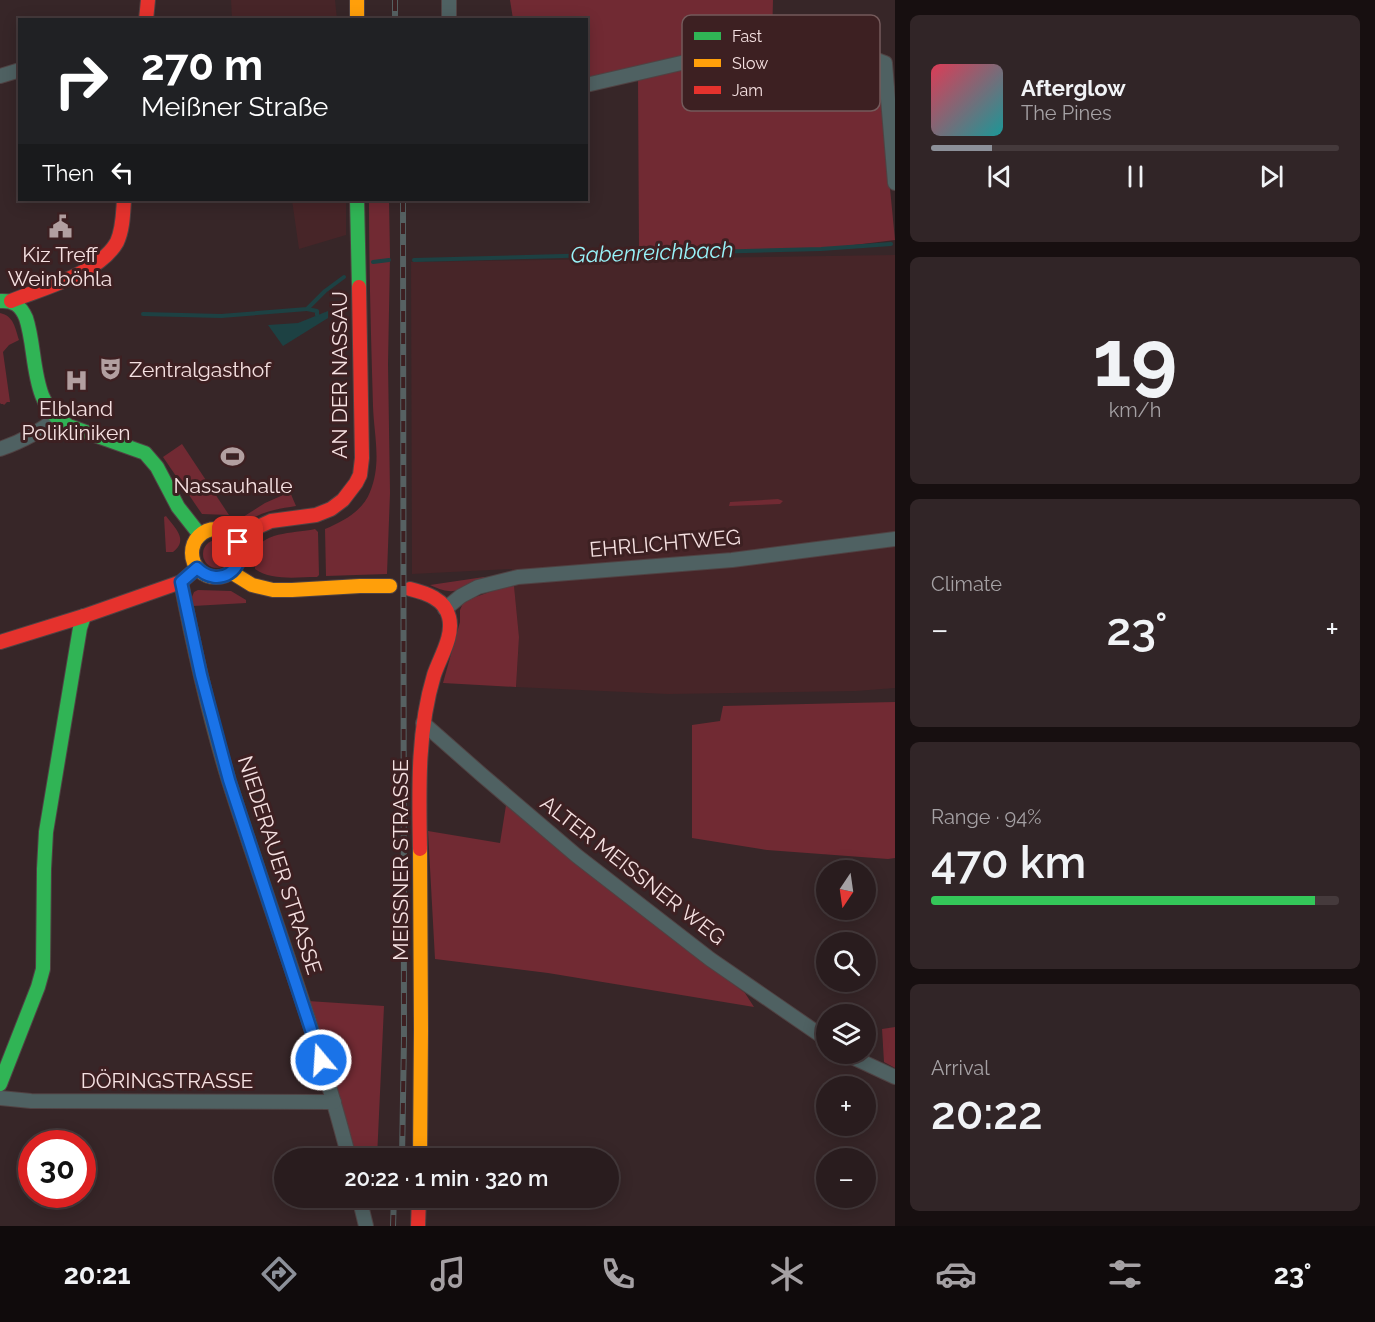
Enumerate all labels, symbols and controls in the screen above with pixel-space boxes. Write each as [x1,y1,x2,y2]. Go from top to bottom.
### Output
legend [682,15,880,111]
text: Fast [732,27,763,46]
text: 270 m [141,41,263,90]
icon: right [42,42,120,120]
text: Slow [732,54,768,73]
text: Afterglow [1021,75,1126,101]
text: Jam [732,81,763,100]
text: Meißner Straße [141,91,328,122]
text: The Pines [1021,101,1112,125]
icon: left [106,156,139,189]
text: Then [42,160,94,186]
icon: previous [983,160,1016,193]
icon: pause [1119,160,1152,193]
icon: next [1255,160,1288,193]
public building icon: Kiz Treff Weinböhla [47,213,73,239]
water label: Gabenreichbach [570,236,734,268]
place label: Kiz Treff Weinböhla [8,242,112,291]
street label: AN DER NASSAU [327,291,352,459]
text: 19 [1093,313,1177,404]
theatre icon: Zentralgasthof [98,356,124,382]
place label: Zentralgasthof [129,357,272,382]
hospital icon: Elbland Polikliniken [63,367,89,393]
place label: Elbland Polikliniken [21,396,131,445]
text: km/h [1109,398,1161,422]
sports icon: Nassauhalle [220,444,246,470]
place label: Nassauhalle [173,473,293,498]
pin [212,516,263,567]
street label: EHRLICHTWEG [588,524,742,562]
icon: arrive [221,525,254,558]
text: Climate [931,572,1002,596]
text: 23° [1107,603,1168,656]
text: − [931,610,949,649]
text: + [1325,610,1339,649]
street label: NIEDERAUER STRASSE [233,753,327,977]
street label: MEISSNER STRASSE [388,759,413,961]
street label: ALTER MEISSNER WEG [536,790,730,950]
text: Range · 94% [931,805,1041,829]
text: 470 km [931,836,1086,889]
north arrow [816,860,876,920]
map controls [816,860,876,1208]
button: search [816,932,876,992]
button: layers [816,1004,876,1064]
position arrow [289,1028,353,1092]
text: Arrival [931,1056,990,1080]
street label: DÖRINGSTRASSE [81,1068,253,1093]
button: + [816,1076,876,1136]
text: 20:22 [931,1087,1043,1140]
speed limit sign: 30 [18,1130,96,1208]
button: − [816,1148,876,1208]
text: 20:22 · 1 min · 320 m [345,1165,548,1191]
icon: directions [258,1253,300,1295]
icon: music [427,1253,469,1295]
icon: phone [597,1253,639,1295]
icon: climate [766,1253,808,1295]
icon: car [935,1253,977,1295]
icon: filters [1104,1253,1146,1295]
text: 20:21 [64,1259,131,1290]
text: 23° [1274,1259,1311,1290]

